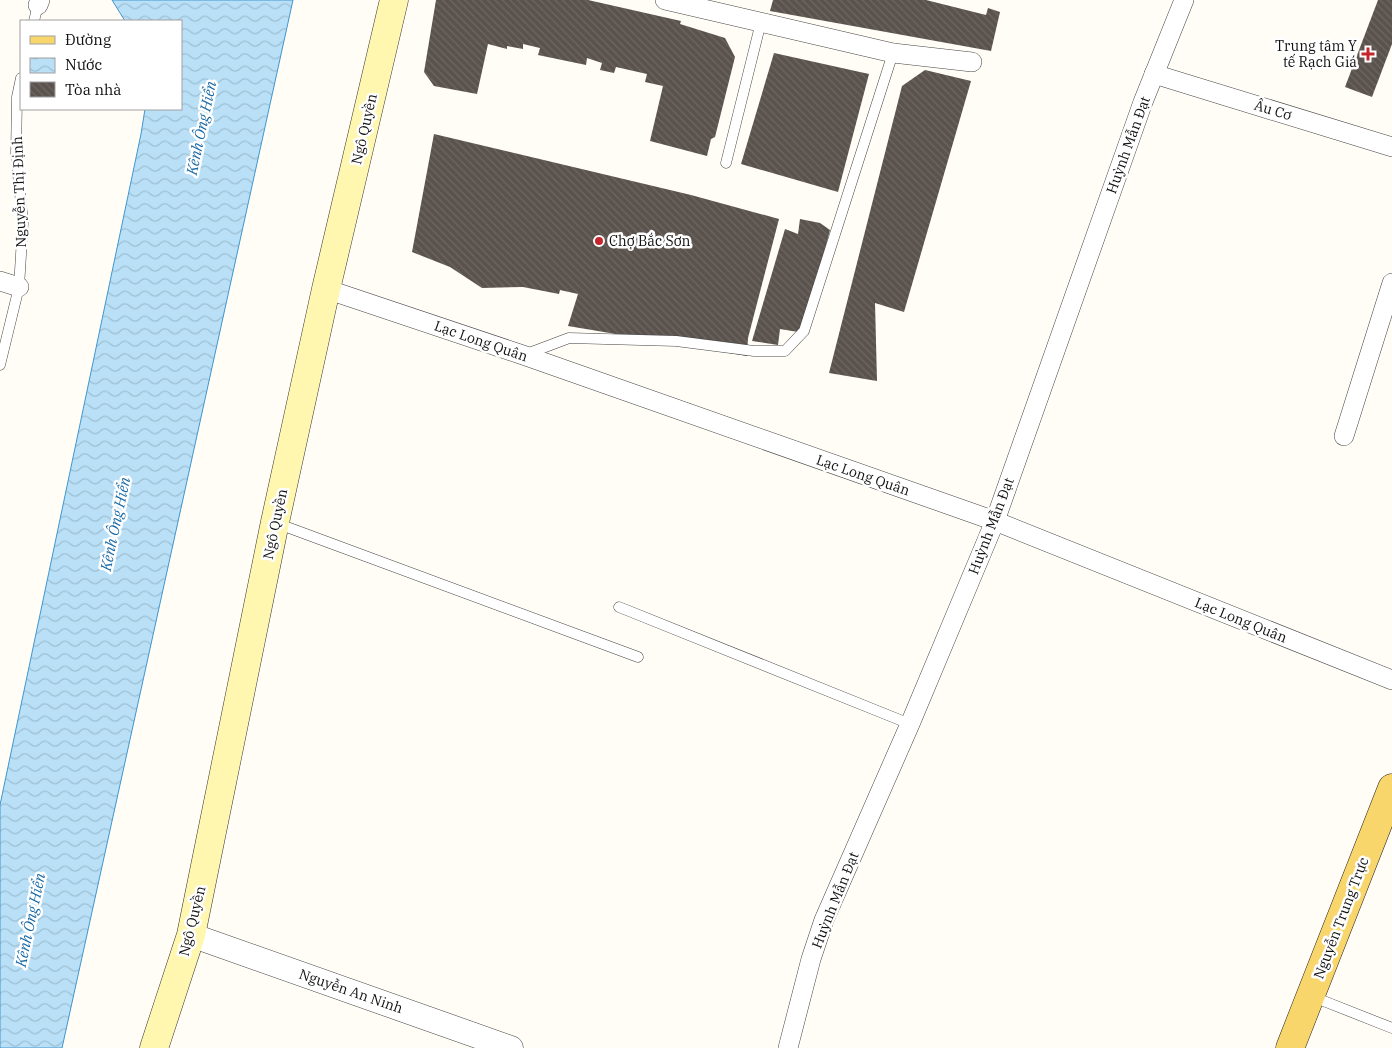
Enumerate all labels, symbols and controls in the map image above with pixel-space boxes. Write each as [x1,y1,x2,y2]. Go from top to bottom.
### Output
legend [20,20,182,110]
text: Đường [65,30,111,49]
place label: Trung tâm Y tế Rạch Giá [1275,37,1357,71]
marker: Trung tâm Y tế Rạch Giá [1361,47,1375,61]
text: Nước [65,55,103,74]
water label: Kênh Ông Hiển [182,79,220,178]
text: Tòa nhà [65,80,122,99]
street label: Ngô Quyền [347,92,381,166]
street label: Huỳnh Mẫn Đạt [1102,94,1154,196]
street label: Âu Cơ [1252,96,1294,124]
street label: Nguyễn Thị Định [8,136,30,248]
place label: Chợ Bắc Sơn [609,232,691,250]
marker: Chợ Bắc Sơn [593,235,605,247]
street label: Lạc Long Quân [432,317,530,365]
street label: Lạc Long Quân [814,451,912,499]
water label: Kênh Ông Hiển [96,475,134,574]
street label: Huỳnh Mẫn Đạt [964,475,1018,577]
street label: Ngô Quyền [259,487,291,561]
street label: Lạc Long Quân [1192,593,1290,647]
street label: Huỳnh Mẫn Đạt [807,849,863,951]
street label: Nguyễn Trung Trực [1309,854,1373,982]
water label: Kênh Ông Hiển [11,871,49,970]
street label: Ngô Quyền [175,884,209,958]
street label: Nguyễn An Ninh [297,965,406,1017]

